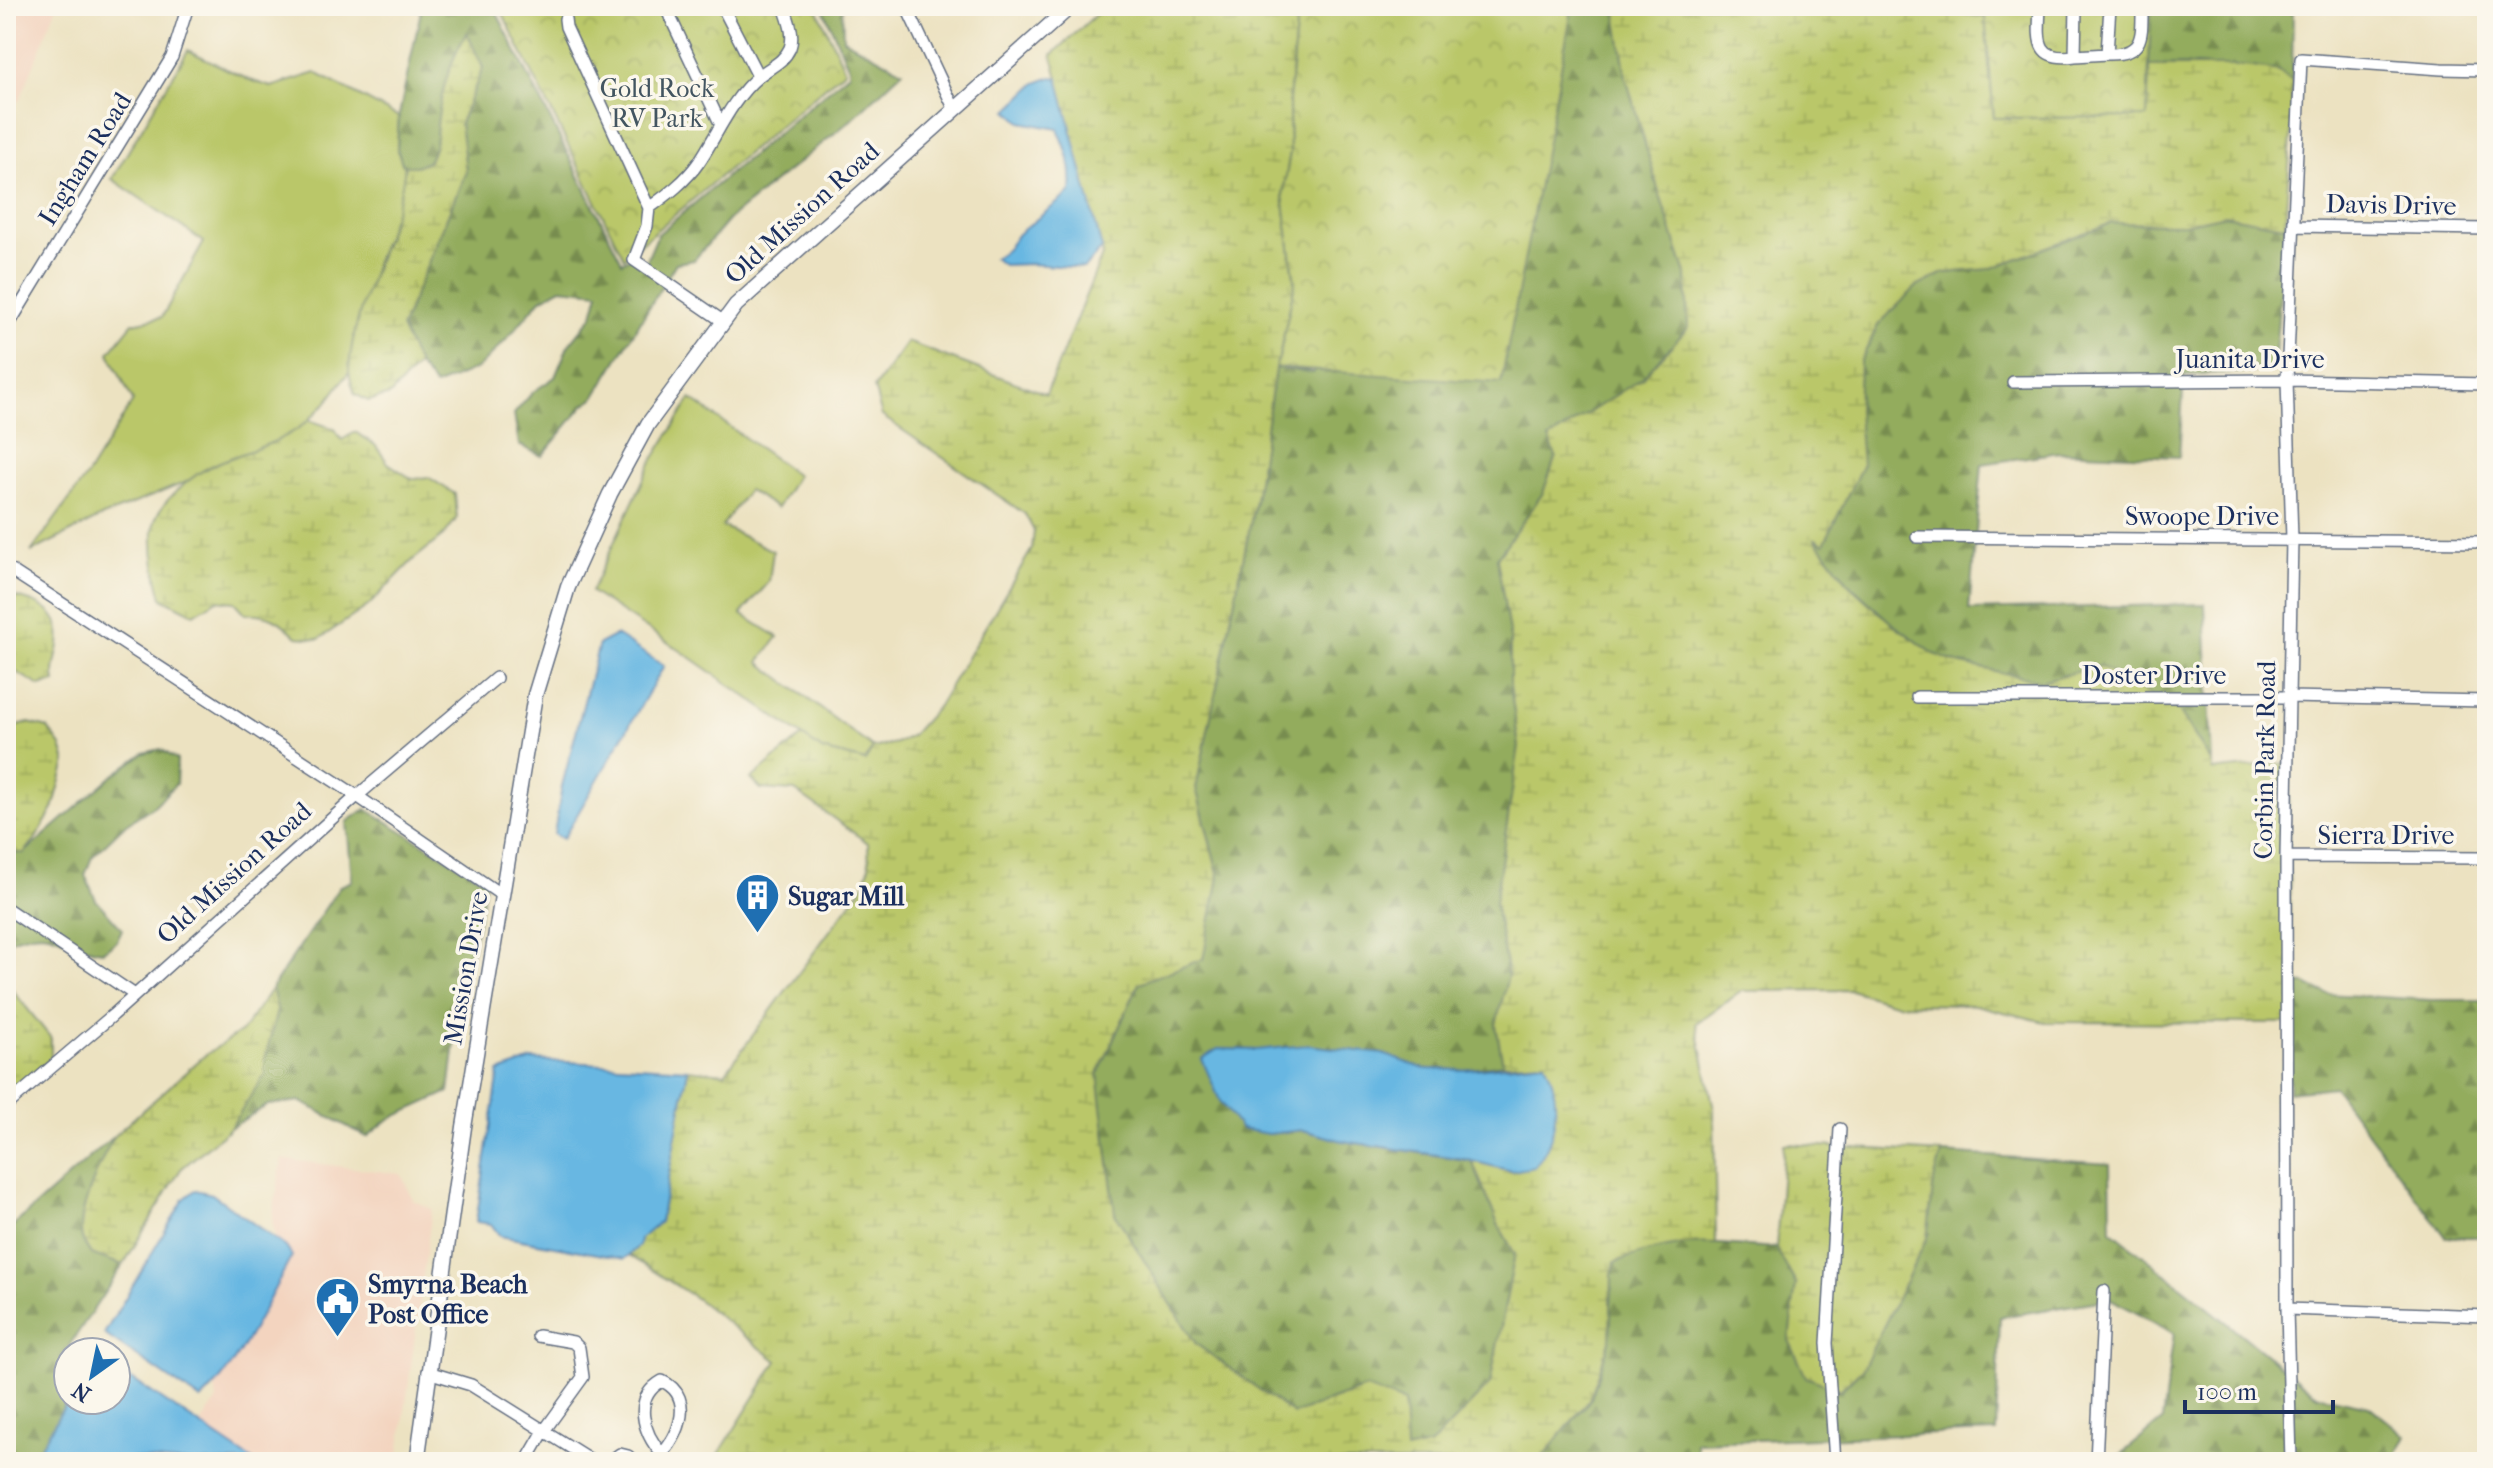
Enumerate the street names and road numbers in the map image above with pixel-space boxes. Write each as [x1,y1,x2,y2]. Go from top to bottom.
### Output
street label: Ingham Road [32,86,139,231]
street label: Old Mission Road [718,135,886,290]
street label: Davis Drive [2325,188,2457,222]
street label: Juanita Drive [2173,344,2325,375]
street label: Swoope Drive [2125,501,2279,532]
street label: Doster Drive [2082,660,2227,691]
street label: Corbin Park Road [2248,660,2282,860]
street label: Old Mission Road [150,795,318,950]
street label: Sierra Drive [2318,820,2455,851]
street label: Mission Drive [437,889,495,1047]

